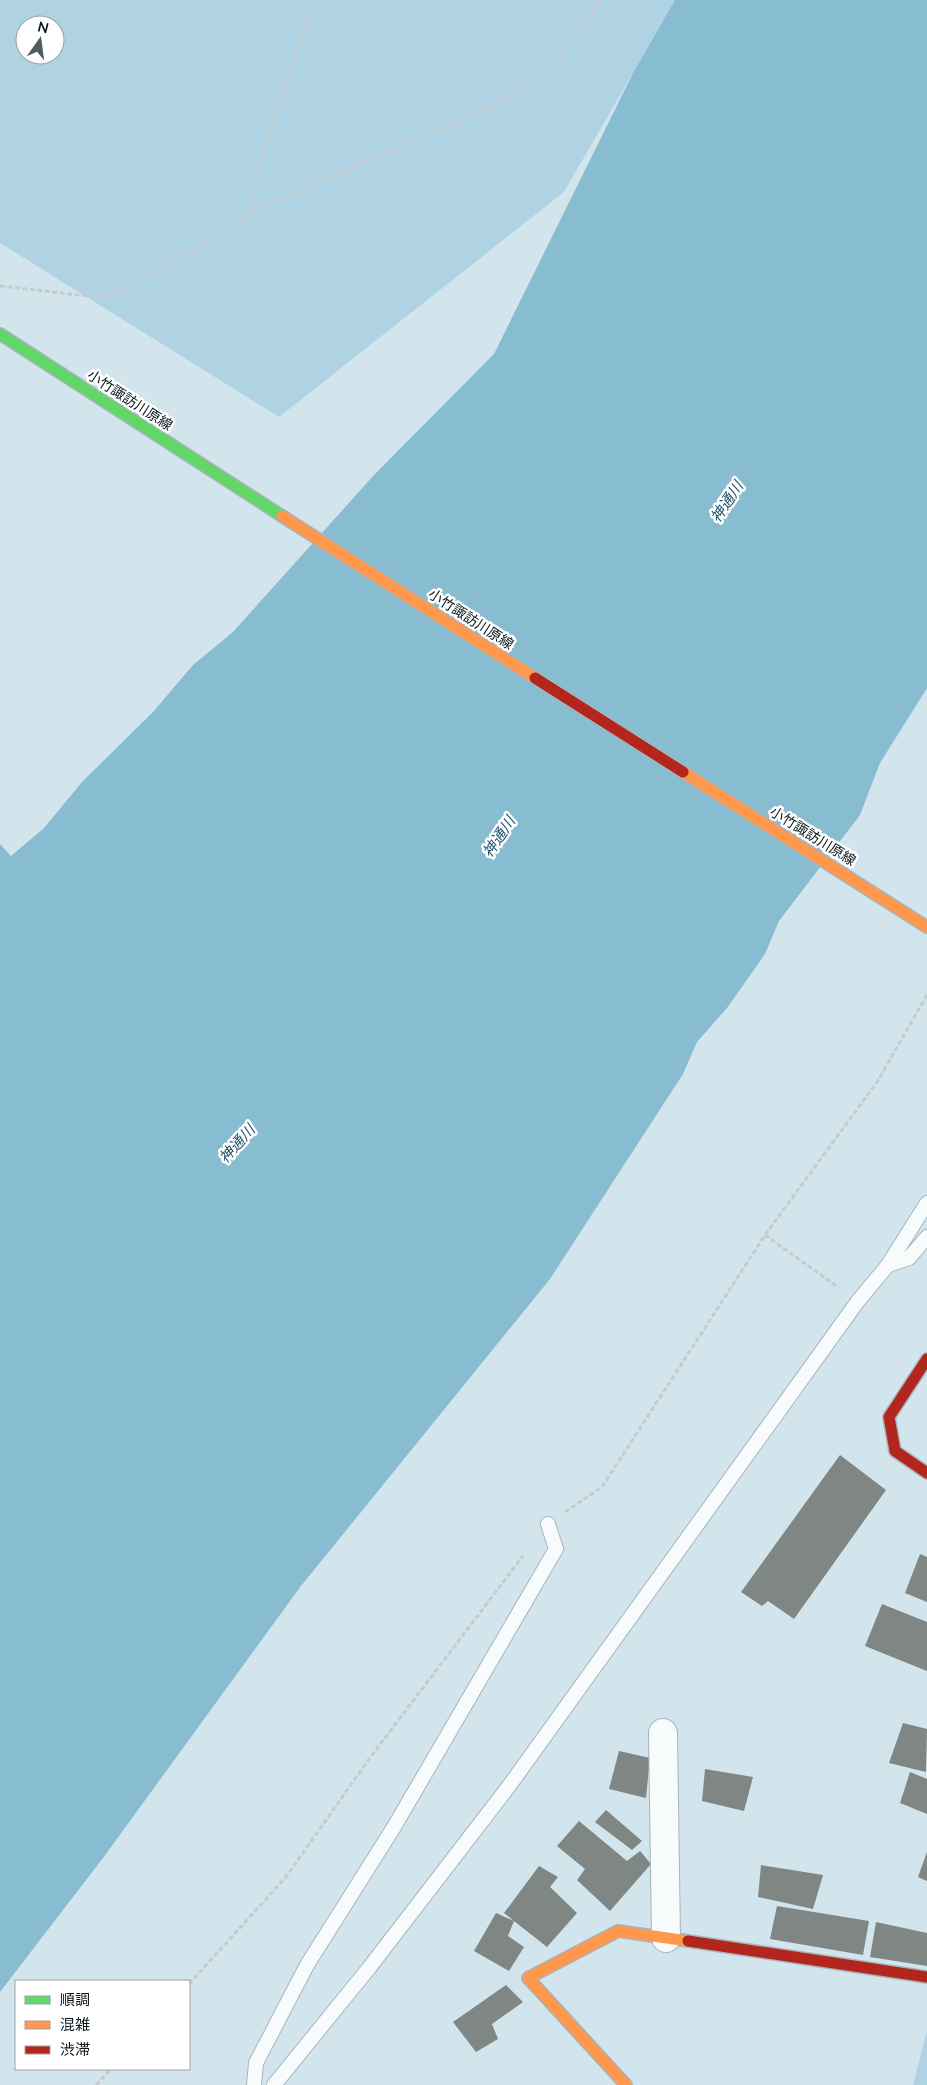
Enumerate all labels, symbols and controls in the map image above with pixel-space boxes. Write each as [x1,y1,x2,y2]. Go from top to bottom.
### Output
north arrow [15,15,65,65]
text: N [36,17,51,36]
street label: 小竹諏訪川原線 [85,366,176,433]
water label: 神通川 [706,476,747,525]
street label: 小竹諏訪川原線 [426,585,517,652]
street label: 小竹諏訪川原線 [767,802,859,869]
water label: 神通川 [478,811,519,860]
water label: 神通川 [215,1119,259,1166]
legend [15,1980,190,2070]
text: 順調 [60,1990,90,2008]
text: 混雑 [60,2015,90,2033]
text: 渋滞 [60,2040,90,2058]

